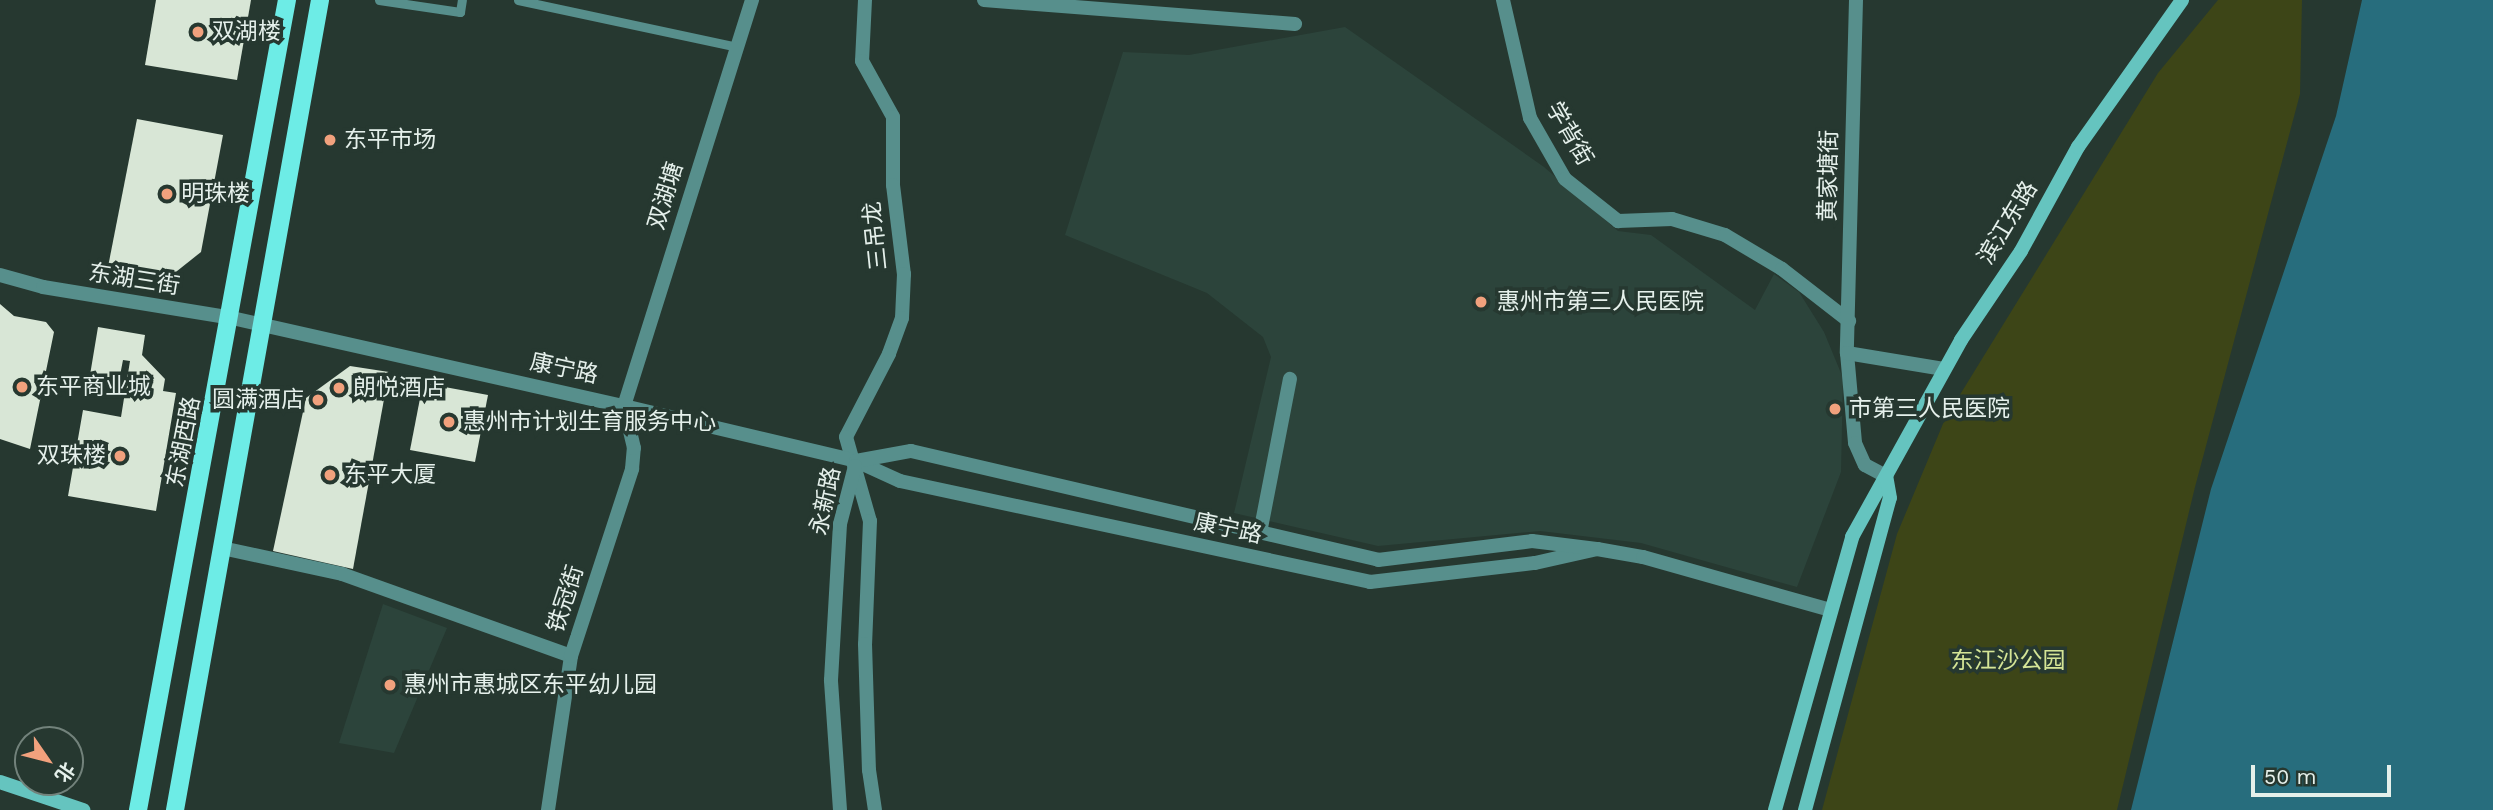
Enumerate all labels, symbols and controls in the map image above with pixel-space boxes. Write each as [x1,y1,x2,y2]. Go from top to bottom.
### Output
place label: 双湖楼 [212,18,281,46]
marker: 双湖楼 [190,24,206,40]
street label: 学背街 [1540,97,1598,171]
place label: 东平市场 [344,126,436,154]
street label: 黄家塘街 [1814,130,1844,222]
marker: 东平市场 [322,132,338,148]
street label: 双湖塘 [643,159,689,233]
street label: 滨江东路 [1972,176,2044,270]
place label: 明珠楼 [181,180,250,208]
marker: 明珠楼 [159,186,175,202]
street label: 三吊龙 [859,200,893,272]
street label: 东湖三街 [86,259,182,301]
place label: 惠州市第三人民医院 [1497,288,1704,316]
marker: 惠州市第三人民医院 [1471,292,1491,312]
street label: 康宁路 [527,348,601,390]
place label: 东平商业城 [36,373,151,401]
place label: 朗悦酒店 [353,374,445,402]
marker: 东平商业城 [14,379,30,395]
marker: 朗悦酒店 [331,380,347,396]
place label: 圆满酒店 [212,386,304,414]
marker: 圆满酒店 [310,392,326,408]
street label: 东湖西路 [162,394,206,490]
place label: 市第三人民医院 [1849,395,2010,423]
marker: 市第三人民医院 [1827,401,1843,417]
place label: 惠州市计划生育服务中心 [463,408,716,436]
marker: 惠州市计划生育服务中心 [441,414,457,430]
place label: 双珠楼 [37,442,106,470]
marker: 双珠楼 [112,448,128,464]
place label: 东平大厦 [344,461,436,489]
street label: 永新路 [805,464,847,538]
marker: 东平大厦 [322,467,338,483]
street label: 康宁路 [1191,508,1265,550]
street label: 铁冠街 [542,562,590,636]
park label: 东江沙公园 [1951,647,2065,675]
place label: 惠州市惠城区东平幼儿园 [404,671,657,699]
marker: 惠州市惠城区东平幼儿园 [382,677,398,693]
north arrow [14,726,84,796]
scale bar [2255,750,2395,794]
text: 北 [50,758,80,787]
text: 50 m [2264,764,2316,789]

